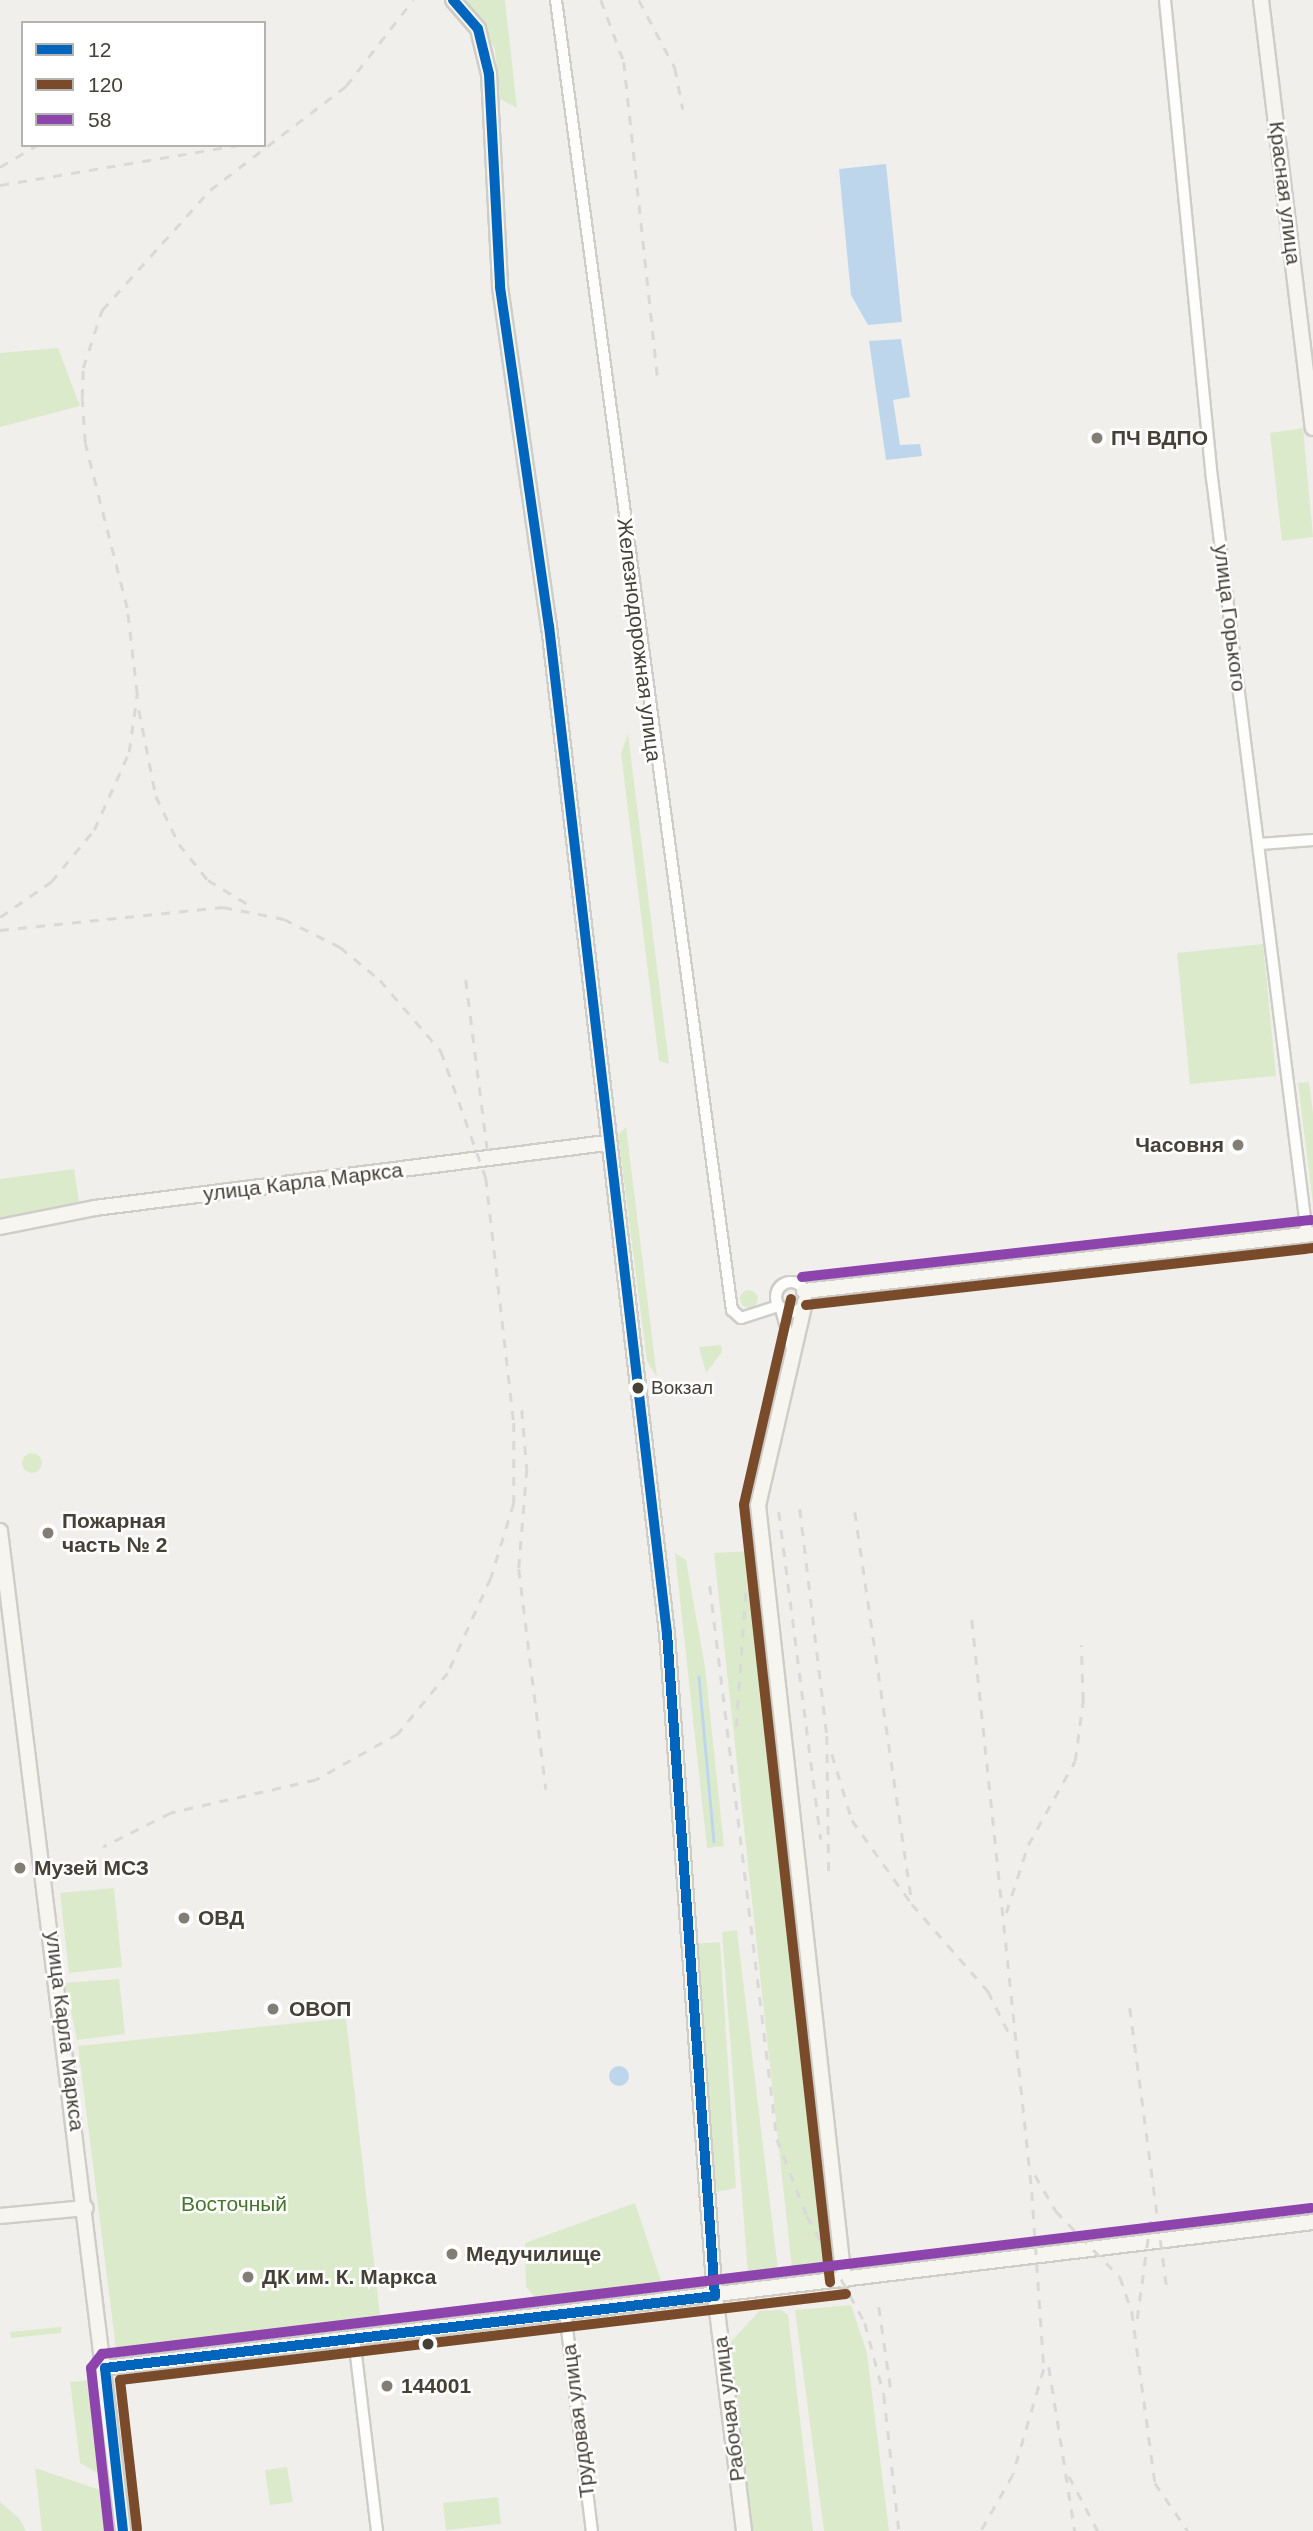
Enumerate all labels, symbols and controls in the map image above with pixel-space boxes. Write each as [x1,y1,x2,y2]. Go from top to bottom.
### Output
legend [21,21,266,147]
text: 12 [88,38,111,61]
text: 120 [88,73,123,96]
text: 58 [88,108,111,131]
street label: Красная улица [1264,120,1306,266]
place label: ПЧ ВДПО [1111,425,1208,451]
marker: ПЧ ВДПО [1089,430,1105,446]
street label: Железнодорожная улица [612,517,666,763]
street label: улица Горького [1208,543,1252,693]
place label: Часовня [1135,1132,1224,1158]
marker: Часовня [1230,1137,1246,1153]
street label: улица Карла Маркса [202,1157,404,1207]
place label: Вокзал [651,1377,713,1399]
marker: Вокзал [631,1381,645,1395]
place label: Пожарная часть № 2 [62,1508,168,1558]
marker: Пожарная часть № 2 [40,1525,56,1541]
place label: Музей МСЗ [34,1855,149,1881]
marker: Музей МСЗ [12,1860,28,1876]
place label: ОВД [198,1905,244,1931]
marker: ОВД [176,1910,192,1926]
street label: улица Карла Маркса [40,1930,90,2132]
place label: ОВОП [289,1996,351,2022]
marker: ОВОП [263,1999,283,2019]
park label: Восточный [181,2191,287,2217]
place label: Медучилище [466,2241,601,2267]
marker: Медучилище [444,2246,460,2262]
place label: ДК им. К. Маркса [262,2264,436,2290]
marker: ДК им. К. Маркса [240,2269,256,2285]
street label: Рабочая улица [708,2335,750,2483]
unlabelled marker [421,2337,435,2351]
street label: Трудовая улица [556,2343,600,2499]
place label: 144001 [401,2373,471,2399]
marker: 144001 [379,2378,395,2394]

